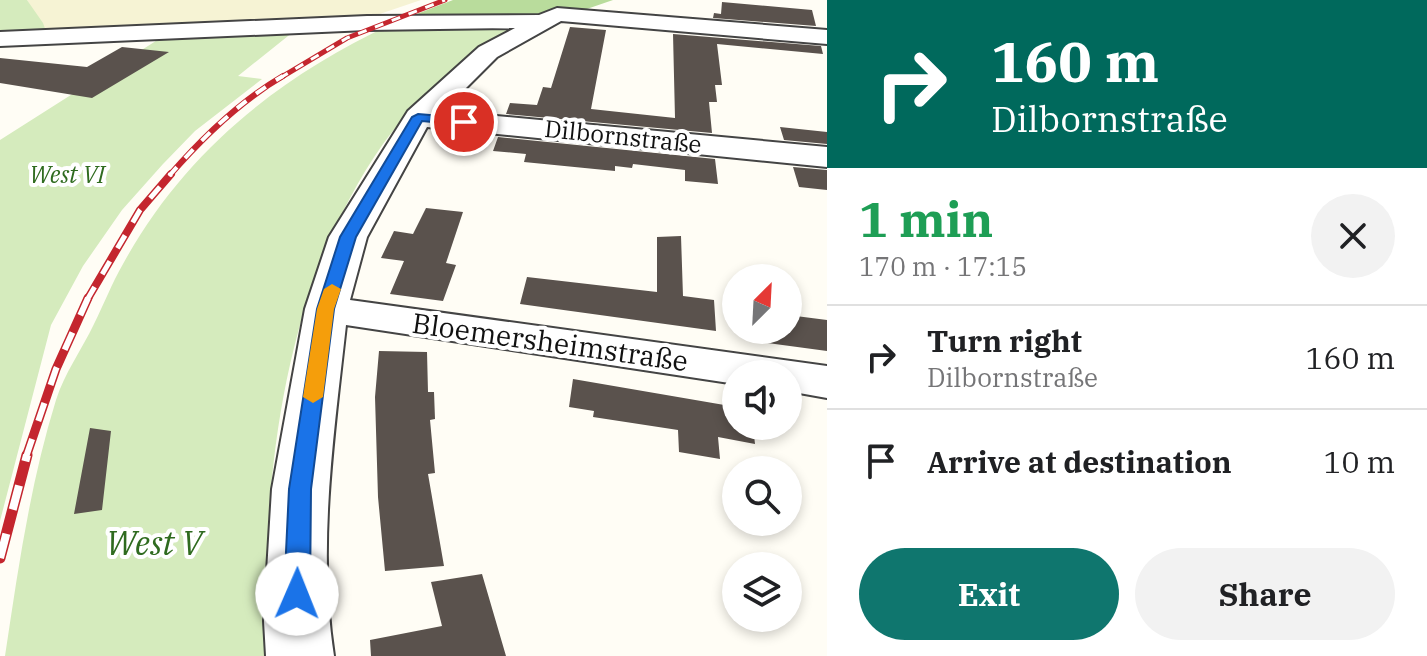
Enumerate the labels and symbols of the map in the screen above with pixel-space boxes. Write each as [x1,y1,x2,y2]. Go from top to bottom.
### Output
pin [430,88,498,156]
street label: Dilbornstraße [543,112,703,160]
park label: West VI [29,158,107,190]
north arrow [722,264,802,344]
street label: Bloemersheimstraße [410,304,690,379]
park label: West V [106,520,207,564]
position arrow [255,552,339,636]

